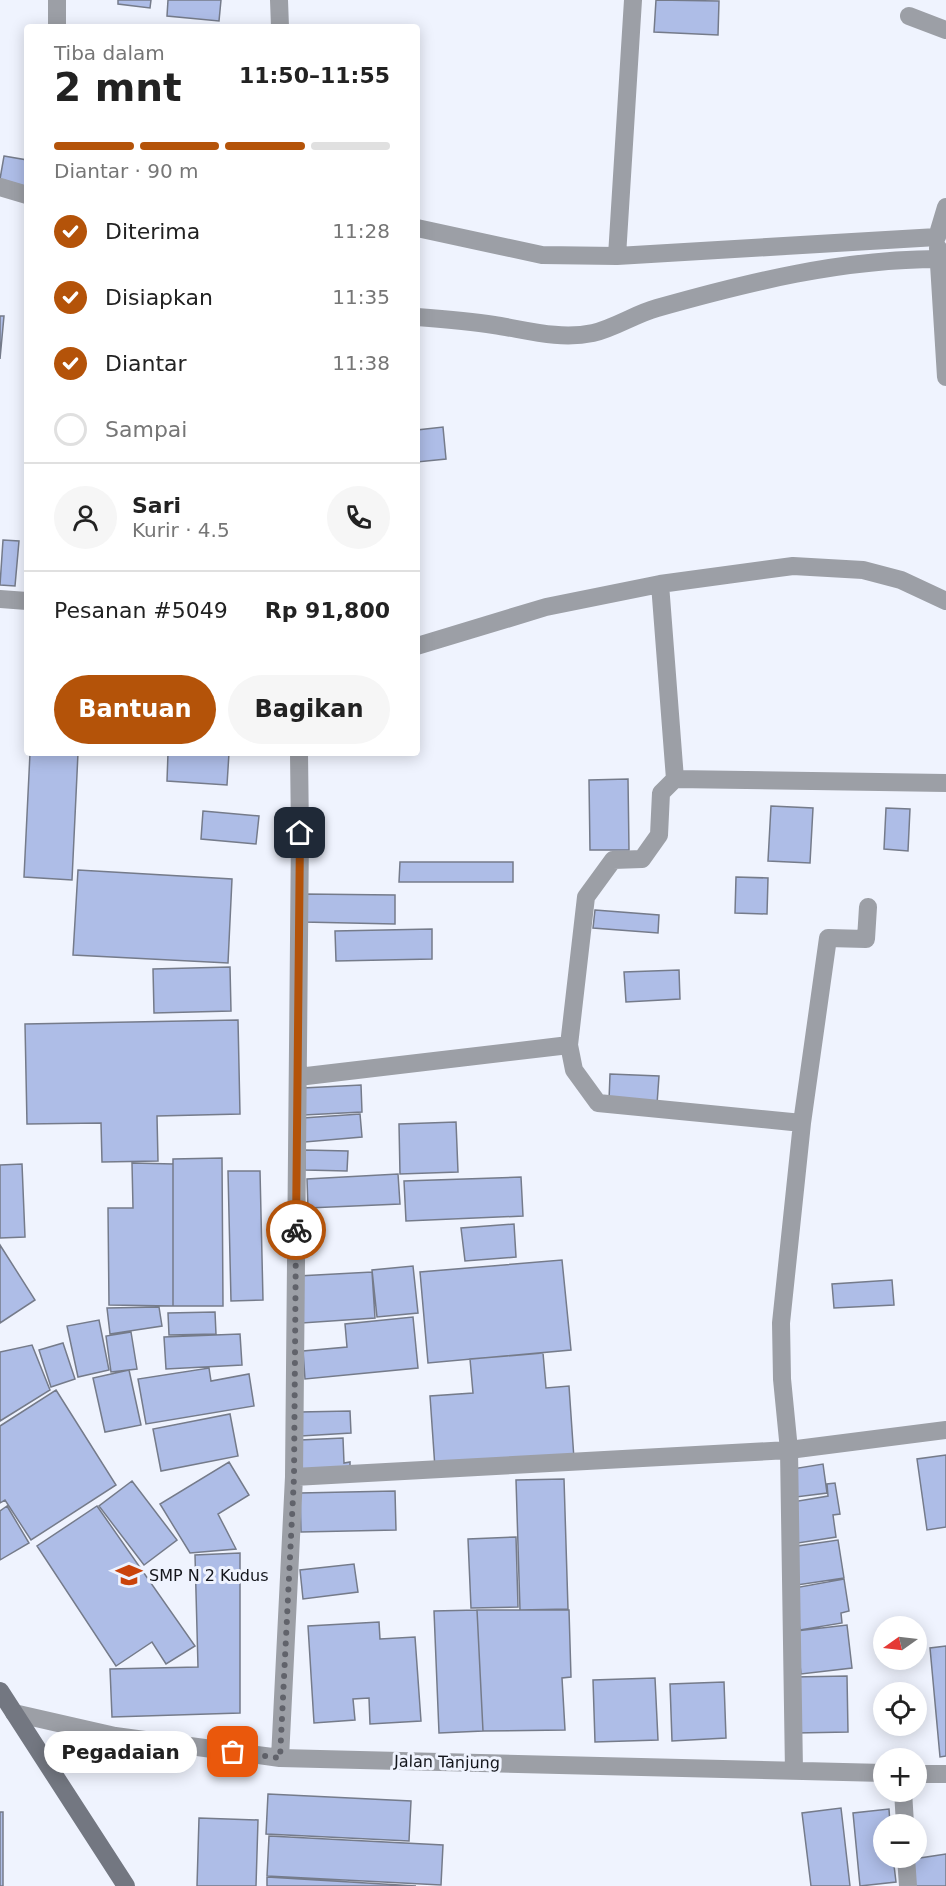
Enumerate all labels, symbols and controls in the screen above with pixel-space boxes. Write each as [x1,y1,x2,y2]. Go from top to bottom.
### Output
text: Tiba dalam [54,41,165,65]
text: 11:50–11:55 [239,63,390,88]
text: 2 mnt [54,65,182,110]
text: Diantar · 90 m [54,159,199,183]
icon: check [54,215,87,248]
text: Diterima [105,219,200,244]
text: 11:28 [332,219,390,243]
icon: check [54,281,87,314]
text: Disiapkan [105,285,213,310]
text: 11:35 [332,285,390,309]
icon: check [54,347,87,380]
text: Diantar [105,351,187,376]
text: 11:38 [332,351,390,375]
text: Sampai [105,417,187,442]
button: person [54,486,117,549]
button: phone [327,486,390,549]
text: Sari [132,493,181,518]
text: Kurir · 4.5 [132,518,230,542]
text: Pesanan #5049 [54,598,228,623]
text: Rp 91,800 [265,598,390,623]
button: Bantuan [54,675,216,744]
button: Bagikan [228,675,390,744]
pin [274,807,325,858]
icon: home [283,816,316,849]
courier [266,1200,326,1260]
icon: bike [280,1214,313,1247]
school or university icon: SMP N 2 Kudus [114,1560,144,1590]
place label: SMP N 2 Kudus [149,1566,268,1585]
north arrow [873,1616,927,1670]
map controls [873,1616,927,1868]
button: locate [873,1682,927,1736]
pin [207,1726,258,1777]
callout: Pegadaian [44,1731,197,1773]
icon: bag [216,1735,249,1768]
text: Pegadaian [61,1740,180,1764]
button: + [873,1748,927,1802]
street label: Jalan Tanjung [393,1752,500,1772]
button: − [873,1814,927,1868]

